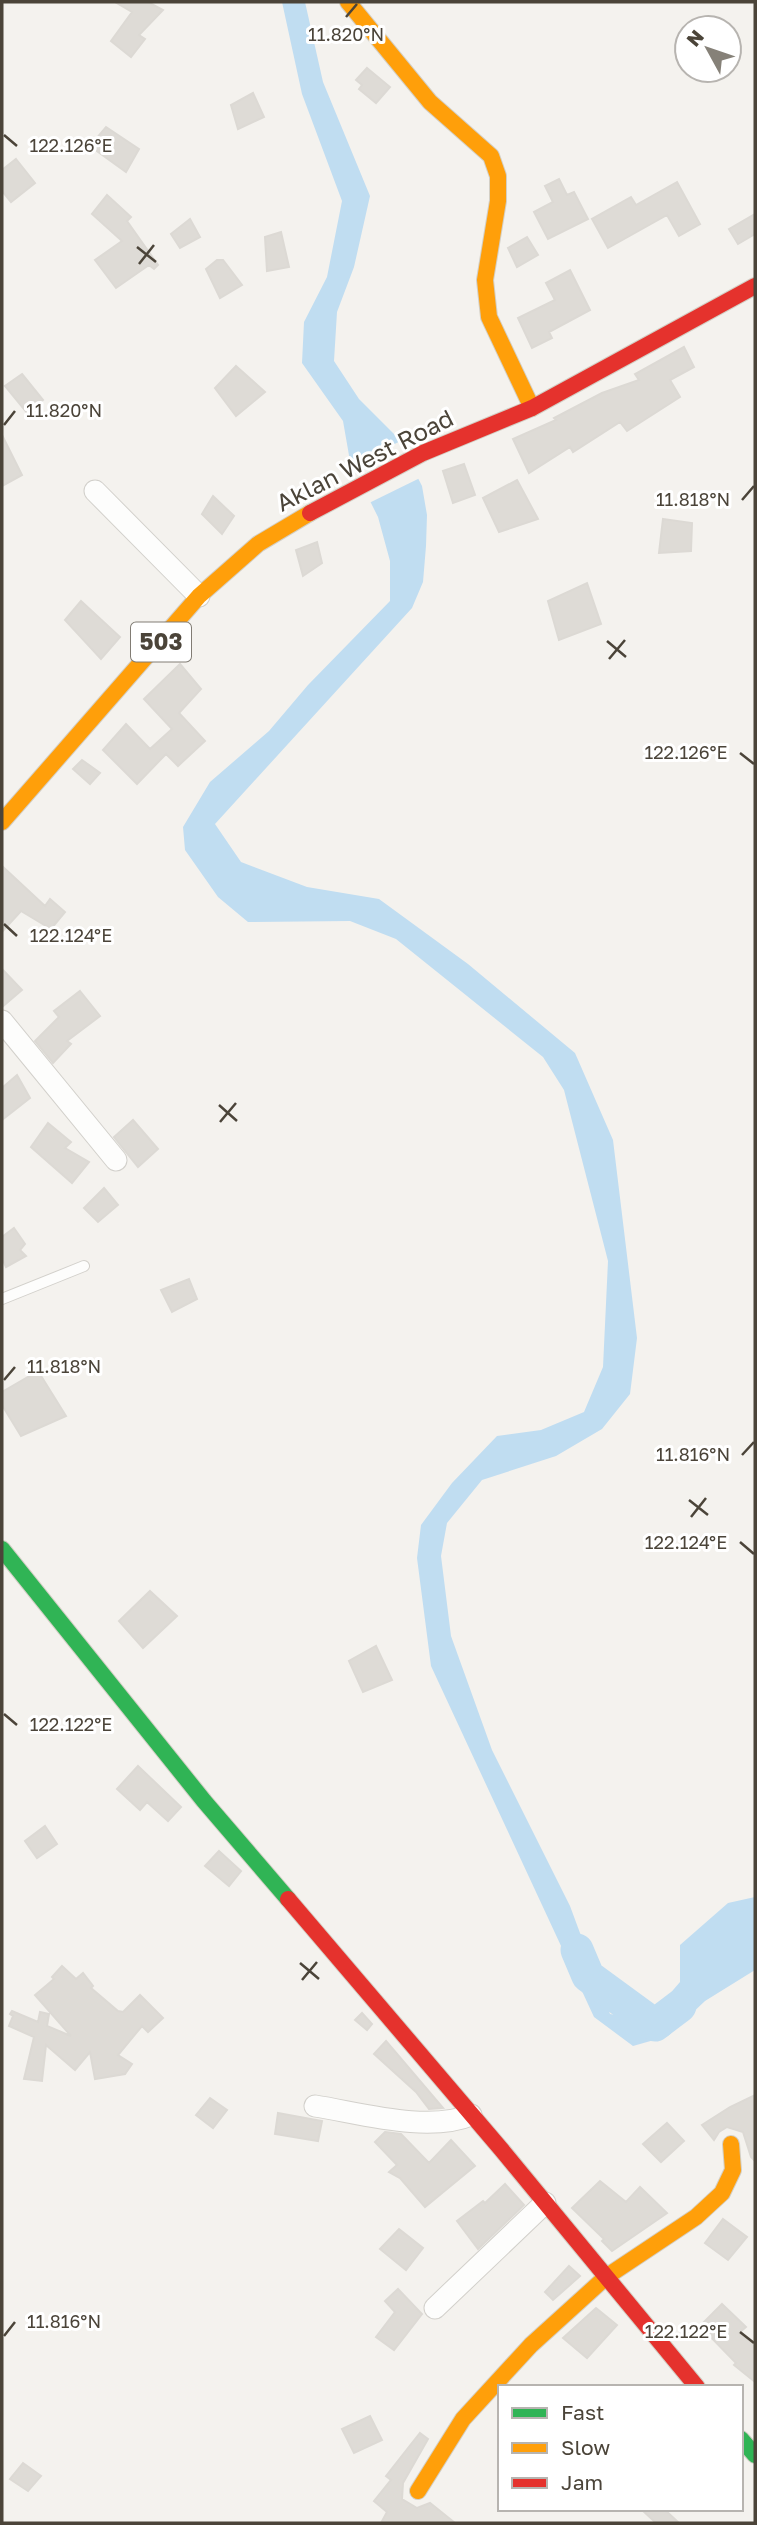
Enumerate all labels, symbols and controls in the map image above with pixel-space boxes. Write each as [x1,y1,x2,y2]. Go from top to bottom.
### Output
north arrow [673,14,743,84]
text: 11.820°N [308,23,384,45]
text: N [681,25,708,51]
text: 122.126°E [29,134,113,156]
text: 11.820°N [26,399,102,421]
street label: Aklan West Road [271,403,458,517]
text: 11.818°N [656,488,730,510]
road number: 503 [131,622,191,662]
text: 122.126°E [644,741,728,763]
text: 122.124°E [30,924,112,946]
text: 11.818°N [27,1355,101,1377]
text: 11.816°N [656,1443,730,1465]
text: 122.124°E [645,1531,727,1553]
text: 122.122°E [30,1713,112,1735]
text: 11.816°N [27,2310,101,2332]
text: 122.122°E [645,2320,727,2342]
legend [498,2385,743,2511]
text: Fast [561,2399,604,2425]
text: Slow [561,2434,610,2460]
text: Jam [561,2469,603,2495]

